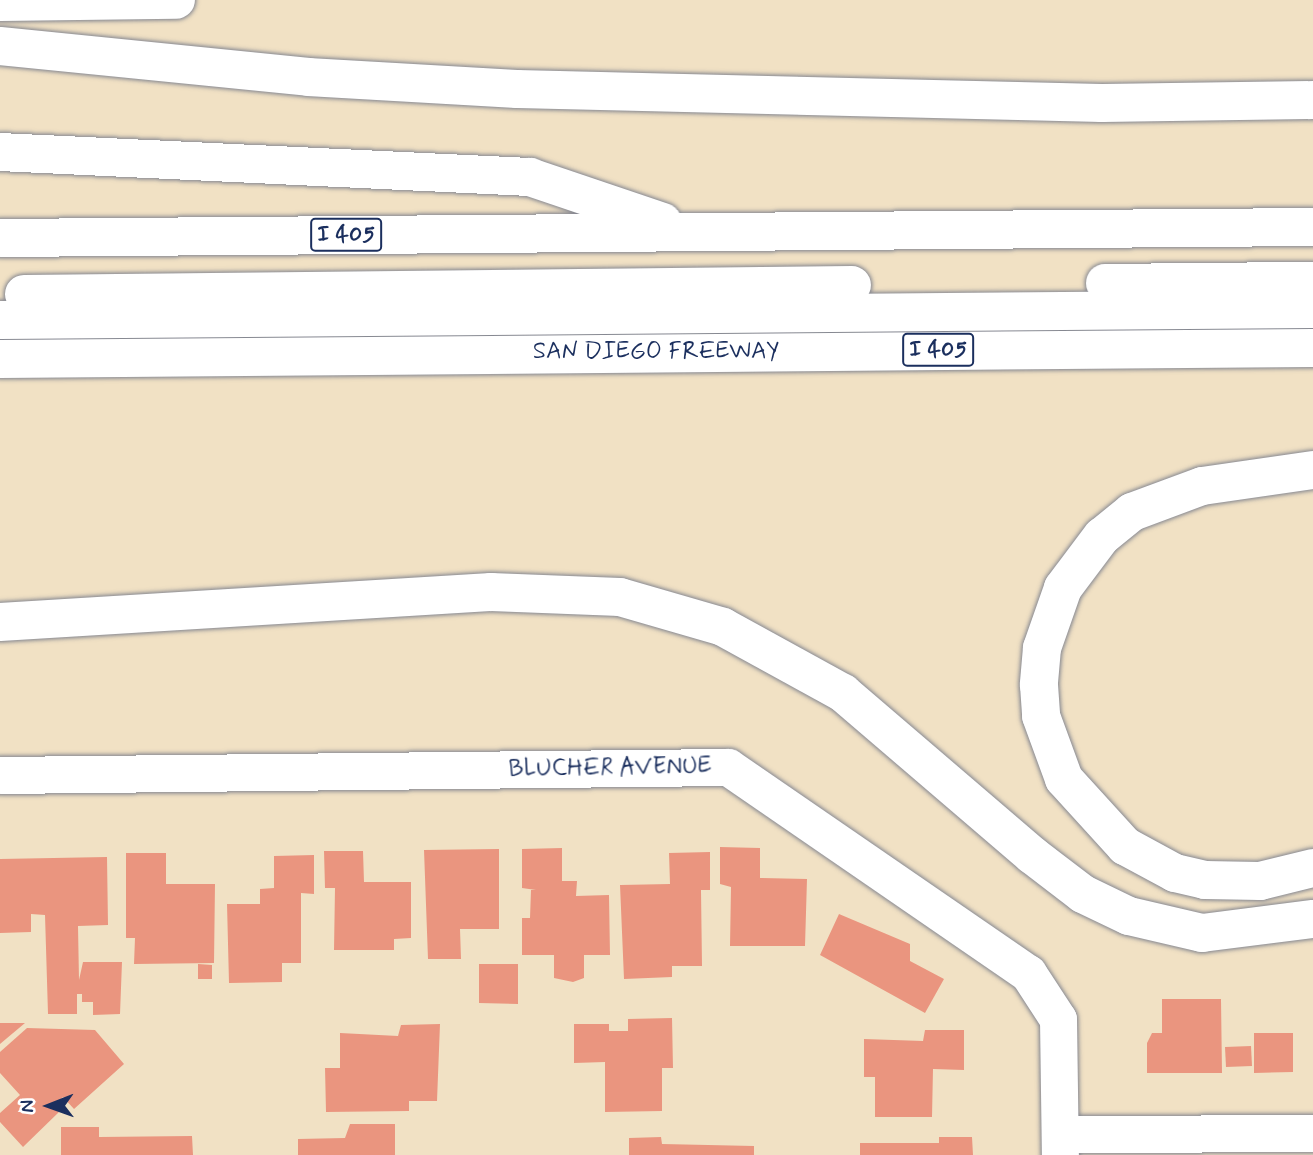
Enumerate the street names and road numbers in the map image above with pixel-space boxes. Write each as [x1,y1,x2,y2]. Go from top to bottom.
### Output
road number: I 405 [309,216,383,254]
road number: I 405 [901,330,975,370]
street label: SAN DIEGO FREEWAY [534,338,778,366]
street label: BLUCHER AVENUE [507,752,713,784]

